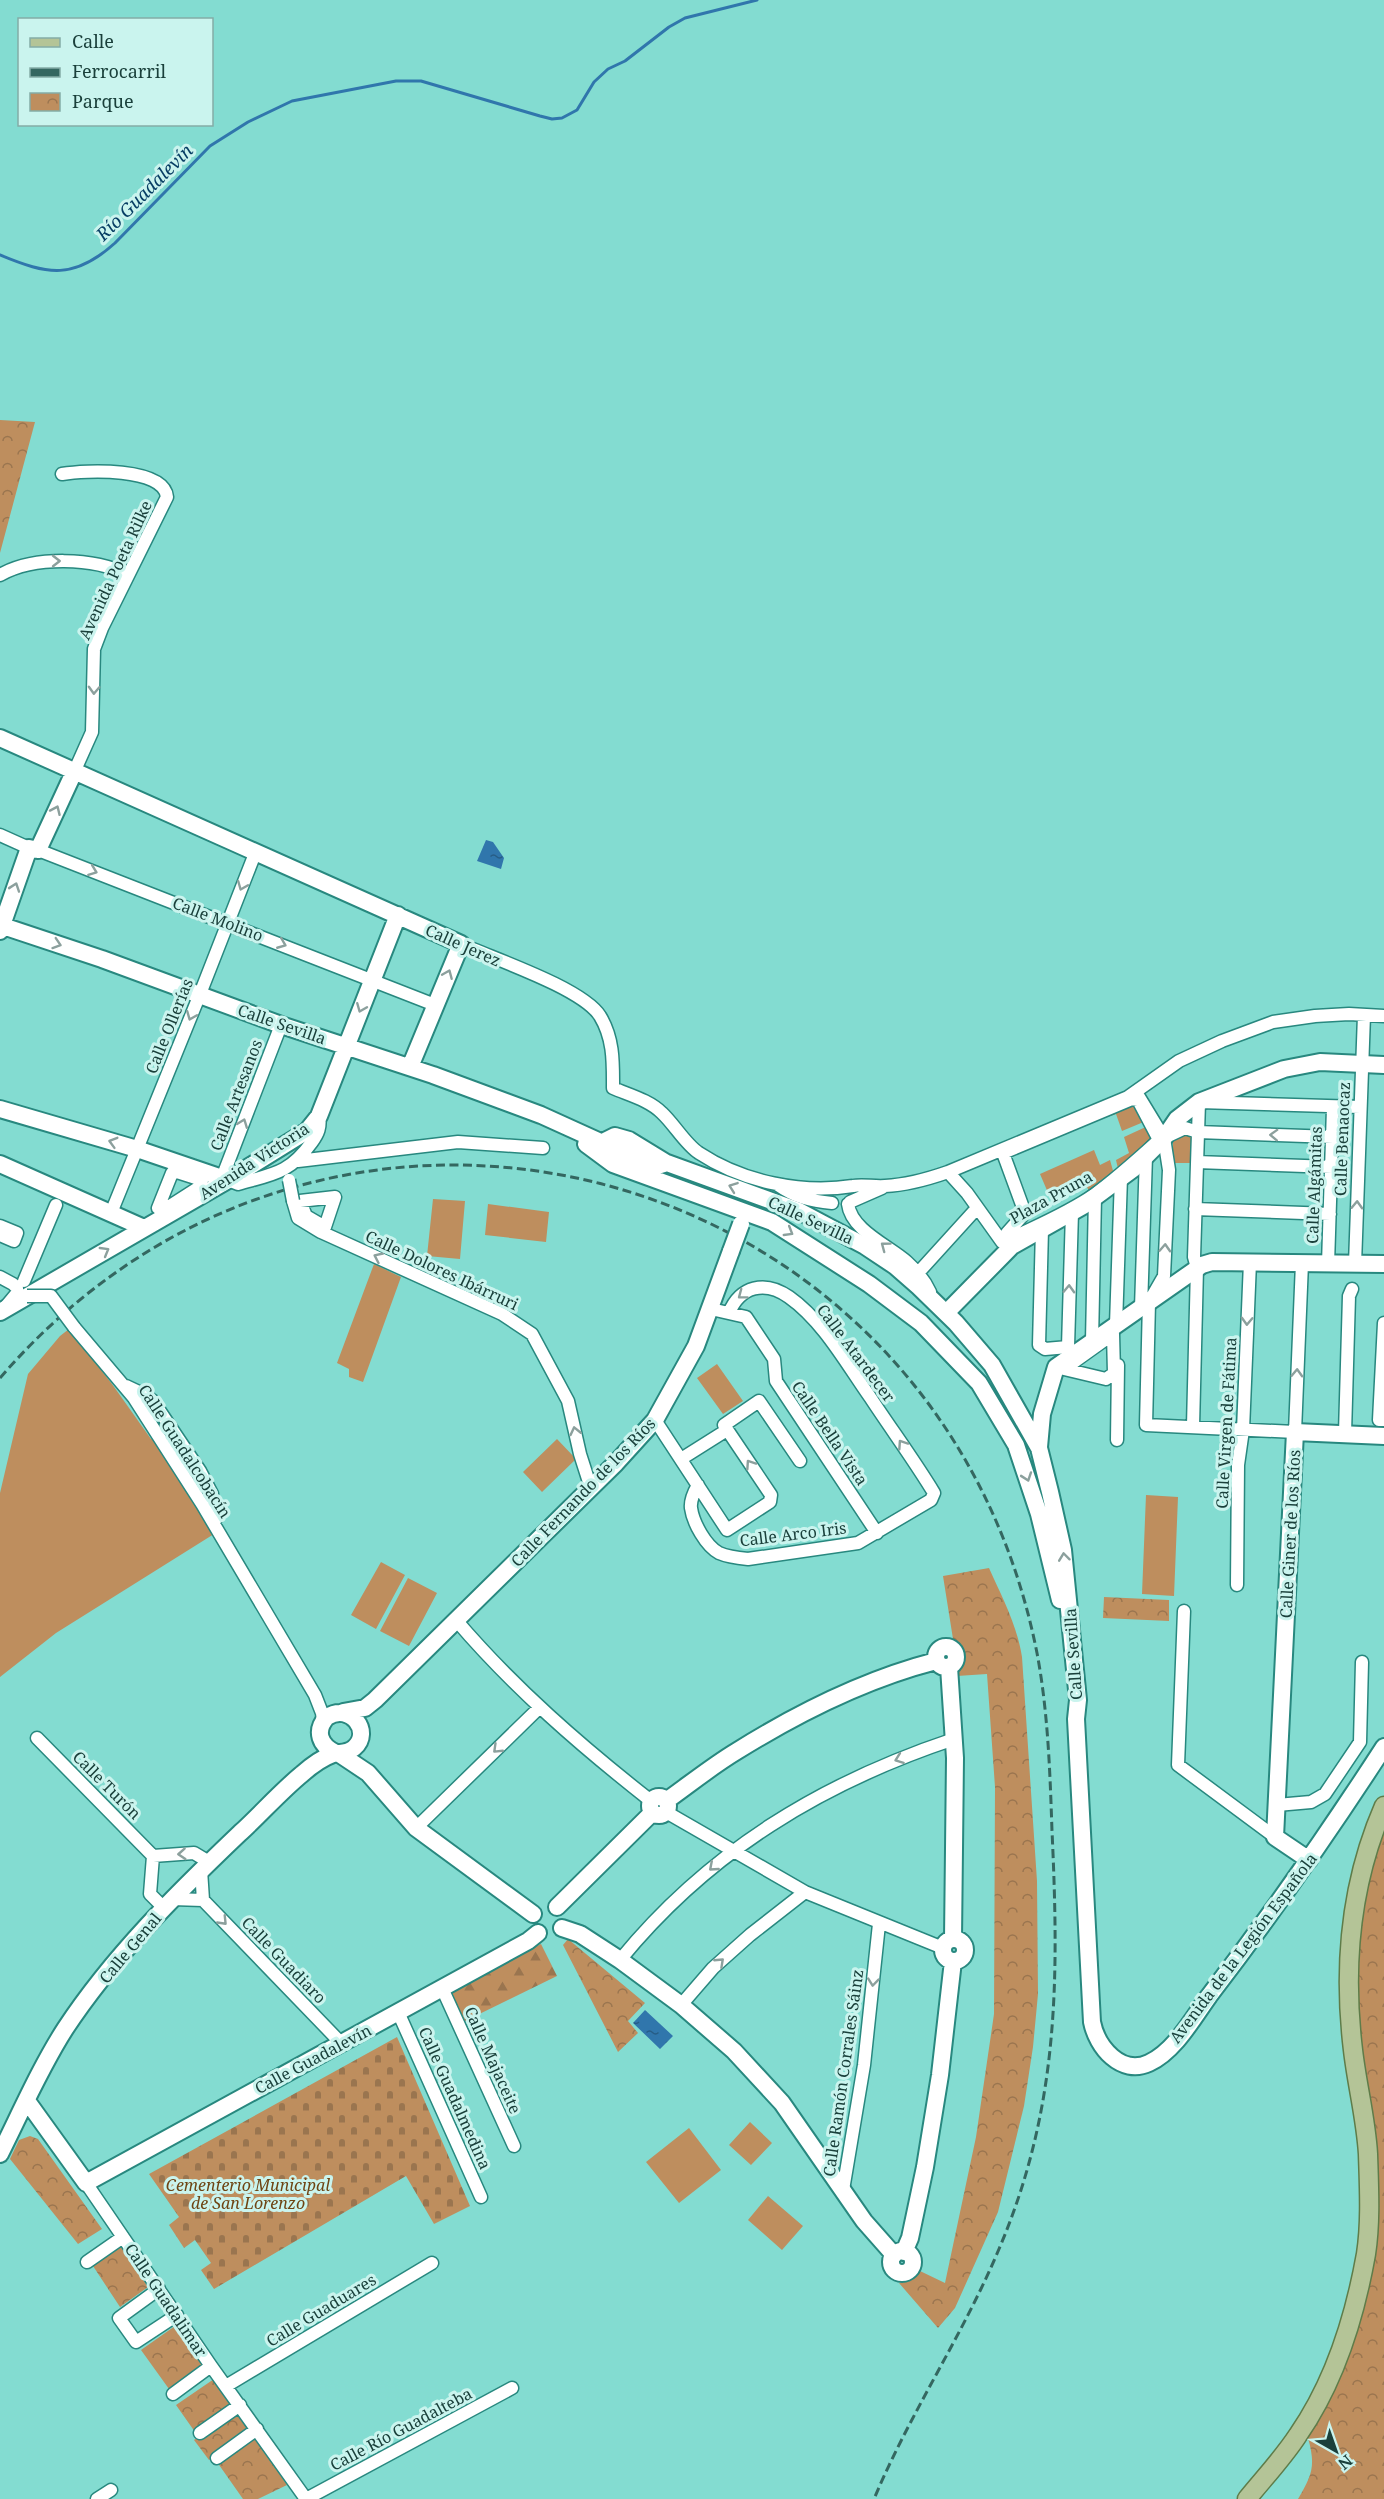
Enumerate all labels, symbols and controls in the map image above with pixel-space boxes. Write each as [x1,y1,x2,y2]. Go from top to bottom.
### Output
legend [18,18,213,126]
text: Calle [72,29,114,53]
text: Ferrocarril [72,59,167,83]
text: Parque [72,89,134,113]
water label: Río Guadalevín [90,138,198,246]
street label: Avenida Poeta Rilke [73,497,157,643]
one-way arrow [52,555,61,567]
one-way arrow [88,686,100,695]
one-way arrow [49,805,61,816]
one-way arrow [87,864,97,877]
one-way arrow [236,881,249,891]
one-way arrow [8,882,21,893]
street label: Calle Molino [170,892,266,946]
street label: Calle Jerez [422,919,504,971]
one-way arrow [51,937,62,949]
one-way arrow [275,937,286,949]
one-way arrow [441,969,453,980]
street label: Calle Ollerías [140,975,198,1077]
street label: Calle Sevilla [235,999,329,1049]
one-way arrow [356,1002,368,1013]
one-way arrow [186,1010,198,1021]
street label: Calle Artesanos [205,1036,267,1154]
street label: Calle Benaocaz [1329,1082,1355,1196]
street label: Avenida Victoria [195,1117,313,1205]
one-way arrow [236,1118,248,1129]
street label: Calle Algámitas [1301,1126,1327,1244]
one-way arrow [1270,1128,1279,1141]
one-way arrow [108,1137,119,1149]
street label: Plaza Pruna [1006,1165,1096,1229]
one-way arrow [729,1182,739,1195]
street label: Calle Sevilla [765,1191,857,1249]
one-way arrow [1350,1201,1363,1210]
one-way arrow [783,1224,793,1236]
street label: Calle Dolores Ibárruri [362,1225,522,1315]
one-way arrow [881,1242,892,1253]
one-way arrow [1159,1243,1172,1252]
one-way arrow [99,1246,109,1258]
one-way arrow [374,1253,385,1265]
one-way arrow [1063,1284,1076,1293]
one-way arrow [738,1288,749,1299]
street label: Calle Atardecer [812,1300,900,1407]
one-way arrow [1241,1316,1254,1325]
street label: Calle Virgen de Fátima [1211,1337,1241,1509]
one-way arrow [1291,1369,1304,1378]
street label: Calle Bella Vista [787,1377,873,1489]
street label: Calle Guadalcobacín [134,1380,236,1522]
street label: Calle Fernando de los Ríos [506,1413,660,1571]
one-way arrow [569,1426,582,1436]
one-way arrow [898,1440,909,1451]
street label: Calle Giner de los Ríos [1275,1449,1305,1619]
one-way arrow [746,1460,757,1471]
one-way arrow [1020,1472,1032,1482]
street label: Calle Arco Iris [738,1517,848,1551]
one-way arrow [1058,1552,1071,1561]
street label: Calle Sevilla [1059,1607,1087,1701]
one-way arrow [494,1742,504,1753]
street label: Calle Turón [68,1746,146,1824]
one-way arrow [894,1751,905,1764]
one-way arrow [178,1847,187,1860]
street label: Avenida de la Legión Española [1164,1848,1322,2048]
one-way arrow [709,1860,720,1871]
street label: Calle Genal [94,1908,166,1988]
street label: Calle Guadiaro [237,1912,331,2008]
one-way arrow [216,1914,227,1924]
one-way arrow [714,1958,724,1969]
street label: Calle Ramón Corrales Sáinz [818,1968,868,2178]
one-way arrow [867,1977,880,1987]
street label: Calle Majaceite [460,2003,526,2117]
street label: Calle Guadalevín [251,2019,375,2099]
street label: Calle Guadalmedina [414,2023,496,2173]
park label: Cementerio Municipal de San Lorenzo [166,2174,330,2214]
street label: Calle Guadalimar [120,2239,212,2362]
street label: Calle Guaduares [262,2269,380,2351]
street label: Calle Río Guadalteba [326,2382,476,2476]
north arrow [1306,2421,1366,2481]
text: N [1333,2450,1358,2475]

